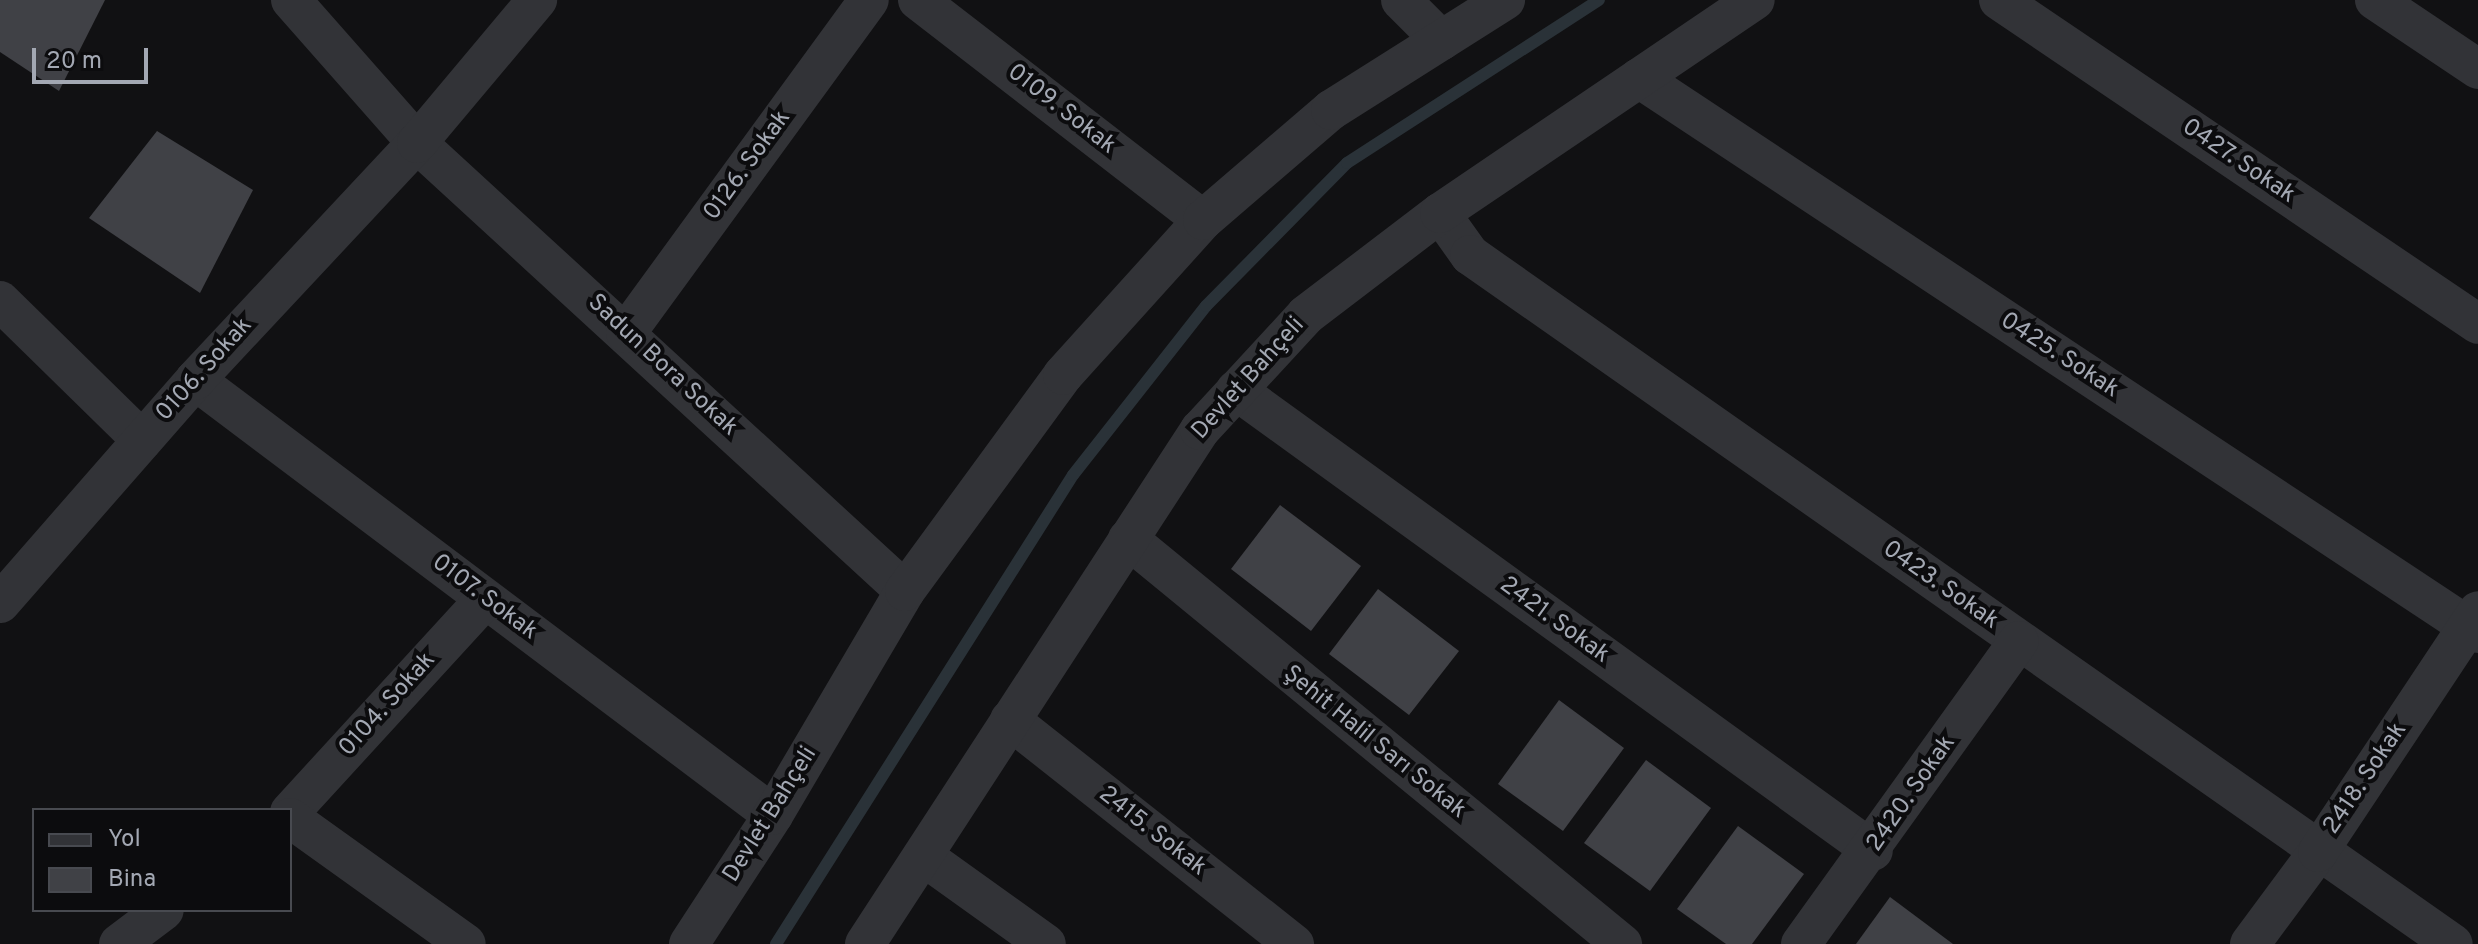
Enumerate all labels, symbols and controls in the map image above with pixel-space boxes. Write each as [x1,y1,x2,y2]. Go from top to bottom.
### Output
scale bar [36,32,152,82]
text: 20 m [46,47,102,77]
street label: 0109. Sokak [1001,59,1121,161]
street label: 0126. Sokak [698,105,798,227]
street label: 0427. Sokak [2176,113,2300,211]
street label: Sadun Bora Sokak [581,289,743,443]
street label: 0425. Sokak [1994,307,2124,405]
street label: 0106. Sokak [151,312,259,428]
street label: Devlet Bahçeli [1187,312,1311,446]
street label: 0423. Sokak [1876,535,2004,637]
street label: 0107. Sokak [425,549,543,647]
street label: 2421. Sokak [1493,572,1615,670]
street label: 0104. Sokak [334,647,442,763]
street label: Şehit Halil Sarı Sokak [1277,660,1471,826]
street label: 2418. Sokak [2318,718,2414,840]
street label: 2420. Sokak [1861,730,1963,858]
street label: Devlet Bahçeli [718,742,824,888]
street label: 2415. Sokak [1092,781,1212,883]
legend [32,808,292,912]
text: Yol [108,825,141,855]
text: Bina [108,865,156,895]

